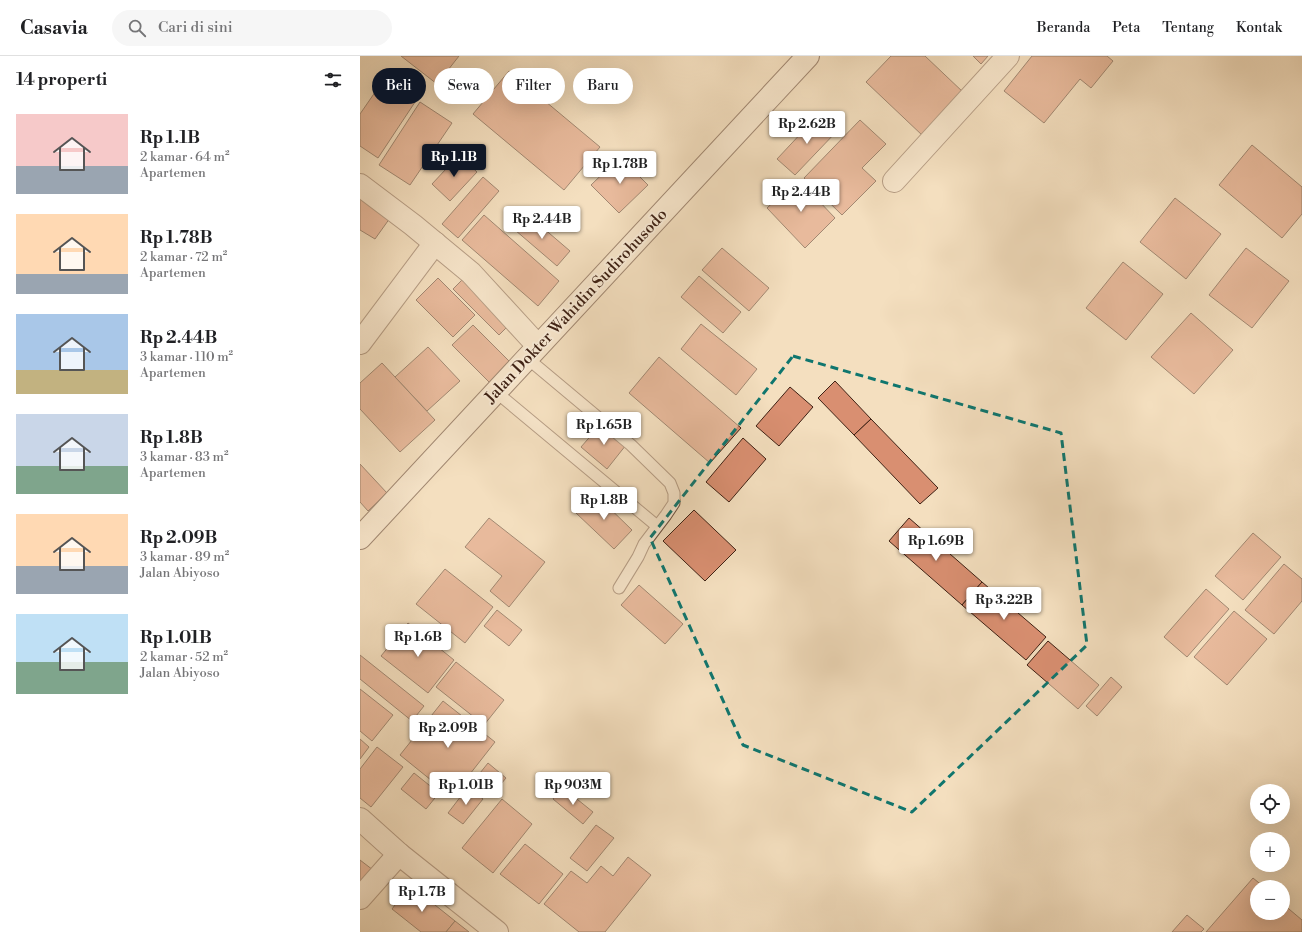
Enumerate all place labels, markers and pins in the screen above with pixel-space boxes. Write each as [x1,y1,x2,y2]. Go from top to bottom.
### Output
pin: Rp 2.62B [766,111,848,145]
pin: Rp 1.1B [417,144,491,178]
pin: Rp 1.78B [579,151,661,185]
pin: Rp 2.44B [760,179,842,213]
pin: Rp 2.44B [501,206,583,240]
pin: Rp 1.65B [563,412,645,446]
pin: Rp 1.8B [567,487,641,521]
pin: Rp 1.69B [895,528,977,562]
pin: Rp 3.22B [963,587,1045,621]
pin: Rp 1.6B [381,624,455,658]
pin: Rp 2.09B [407,715,489,749]
pin: Rp 1.01B [425,772,507,806]
pin: Rp 903M [536,772,610,806]
pin: Rp 1.7B [385,879,459,913]

